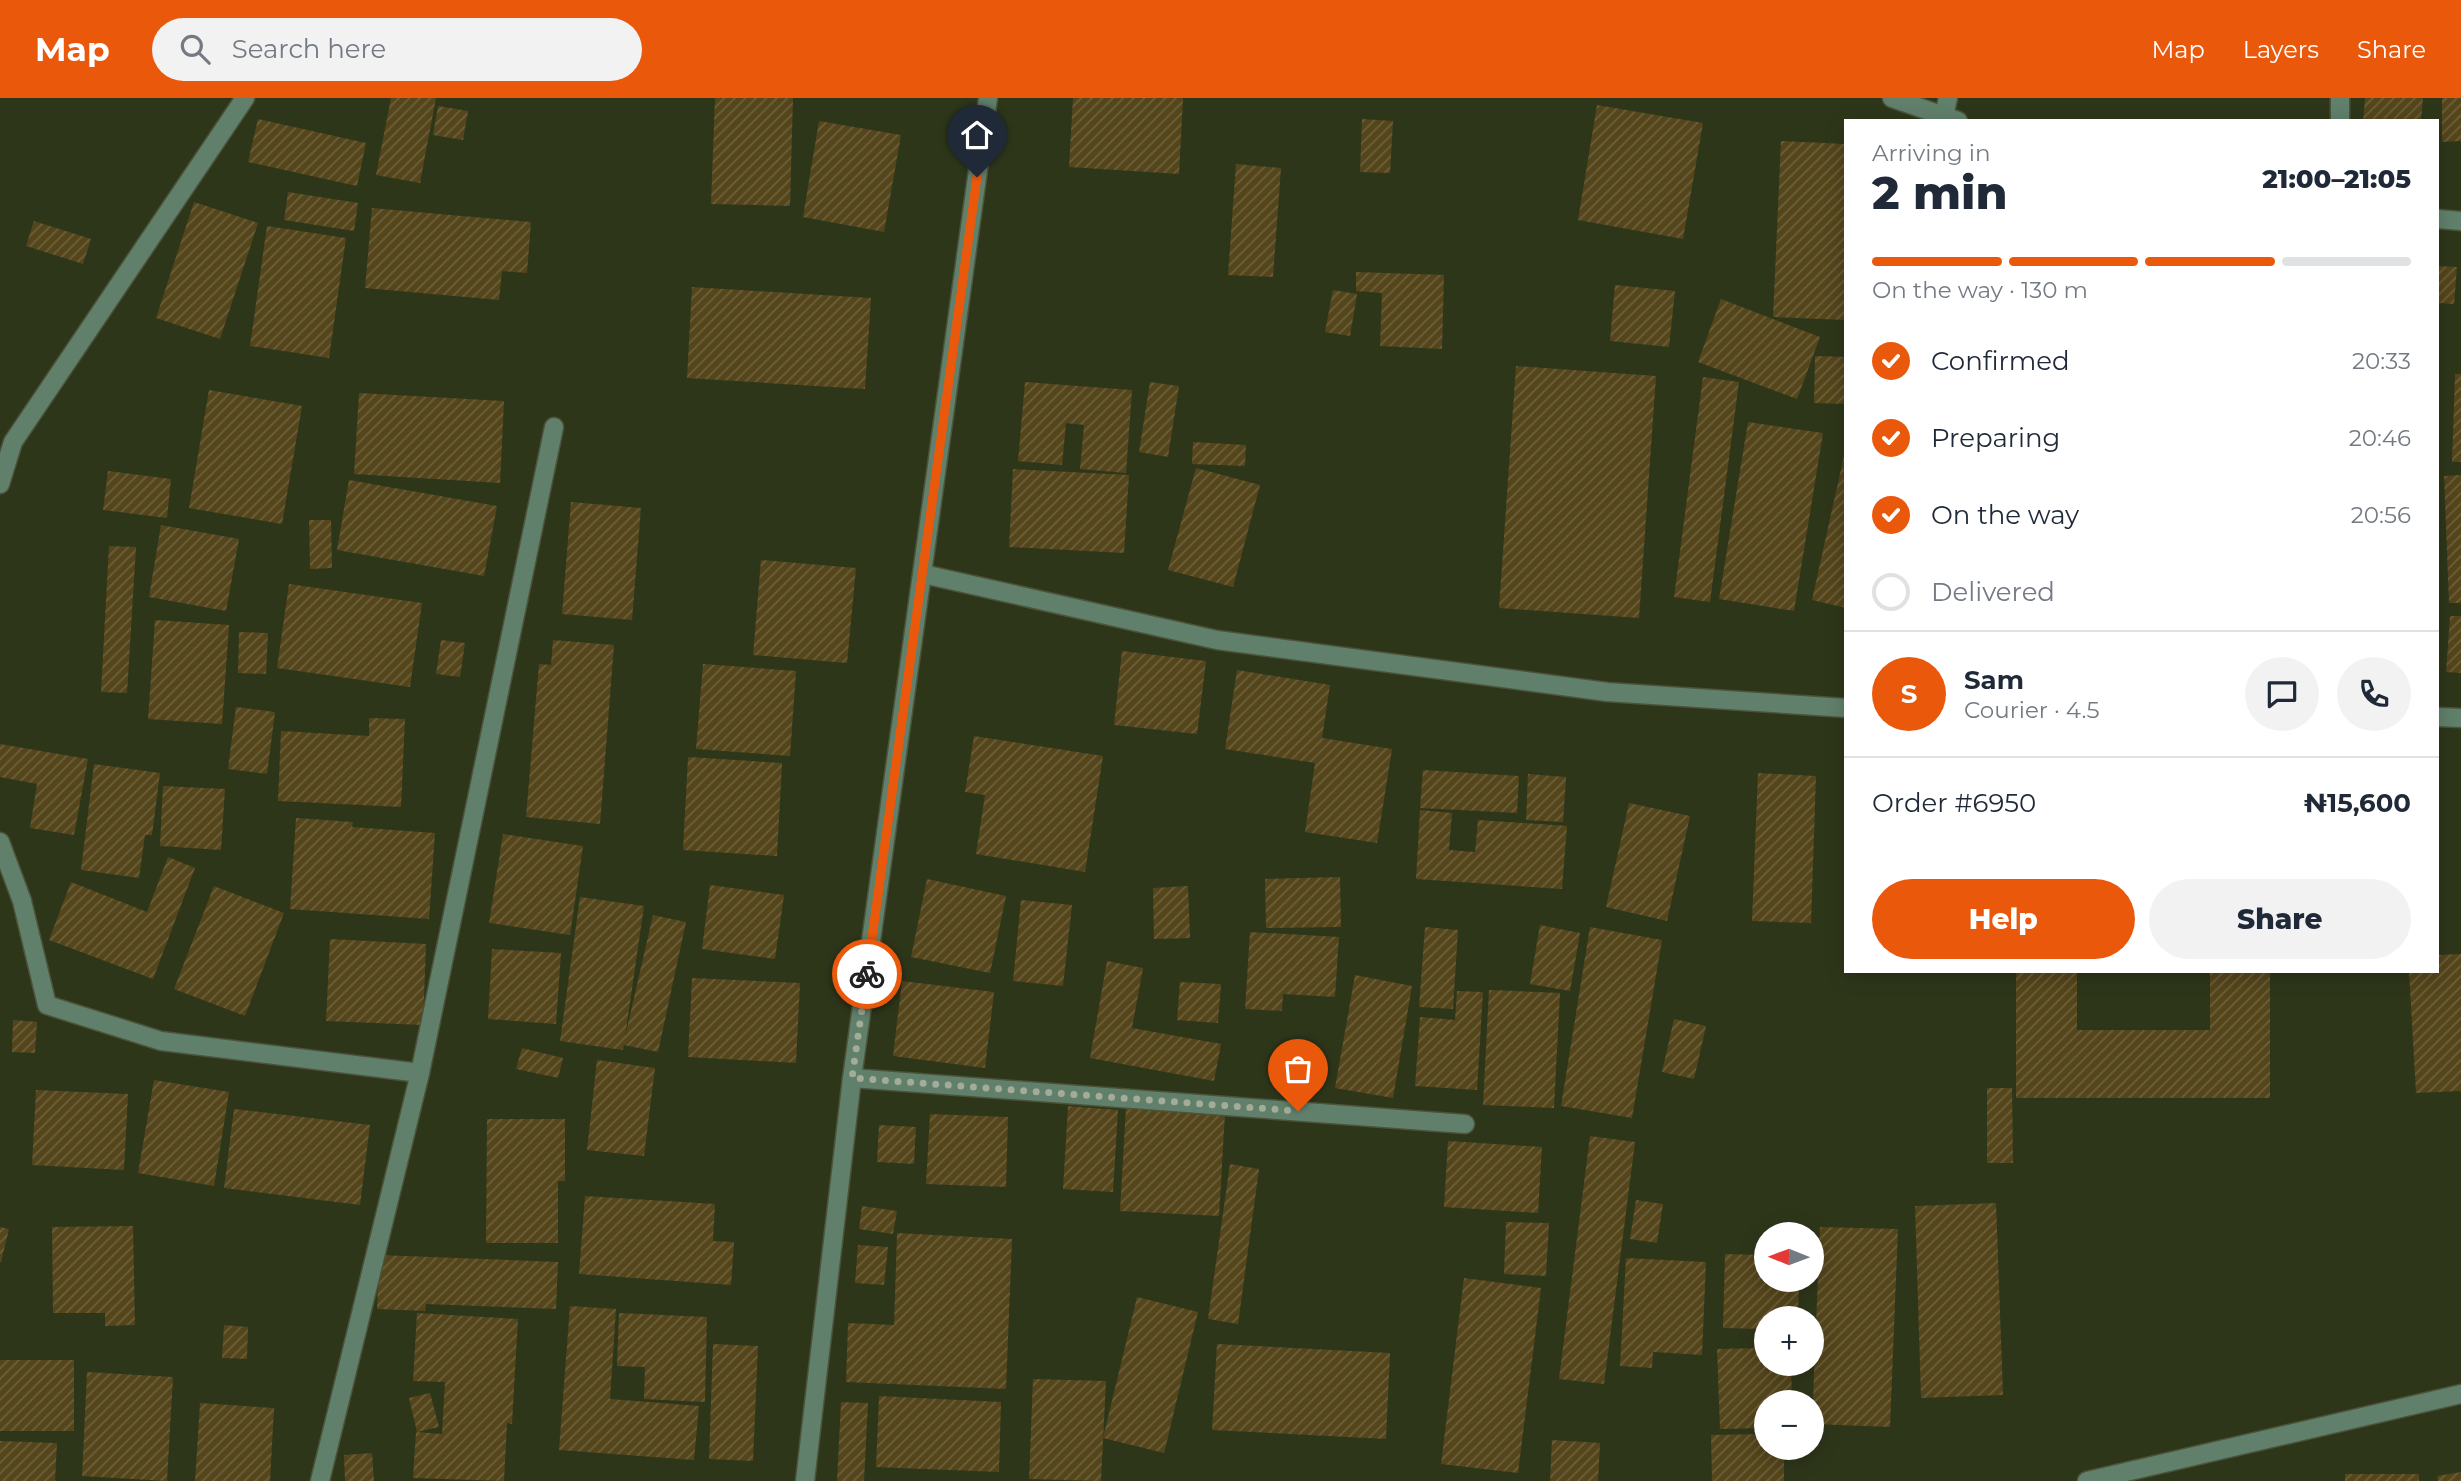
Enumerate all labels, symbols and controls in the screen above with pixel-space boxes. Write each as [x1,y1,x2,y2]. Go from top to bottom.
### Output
search box [152,18,642,81]
text: Map [35,29,110,69]
icon: search [176,30,214,68]
text: Search here [232,33,386,65]
text: Map [2151,35,2205,64]
text: Layers [2243,35,2319,64]
text: Share [2357,35,2426,64]
pin [947,105,1007,177]
icon: home [958,116,996,154]
text: Arriving in [1872,139,1991,167]
text: 21:00–21:05 [2262,163,2411,195]
text: 2 min [1872,164,2007,221]
text: On the way · 130 m [1872,276,2088,304]
icon: check [1872,342,1910,380]
text: Confirmed [1931,345,2070,377]
text: 20:33 [2352,347,2411,375]
icon: check [1872,419,1910,457]
text: Preparing [1931,422,2060,454]
text: 20:46 [2349,424,2411,452]
icon: check [1872,496,1910,534]
text: On the way [1931,499,2079,531]
text: 20:56 [2351,501,2411,529]
text: Delivered [1931,576,2055,608]
button: chat [2245,657,2319,731]
button: phone [2337,657,2411,731]
text: Sam [1964,664,2024,696]
text: S [1901,678,1917,710]
text: Courier · 4.5 [1964,696,2099,724]
text: Order #6950 [1872,787,2036,819]
text: ₦15,600 [2304,787,2411,819]
button: Help [1872,879,2135,959]
button: Share [2149,879,2411,959]
courier [832,939,902,1009]
icon: bike [848,955,886,993]
pin [1268,1039,1328,1111]
icon: bag [1279,1050,1317,1088]
north arrow [1754,1222,1824,1292]
map controls [1754,1222,1824,1460]
button: + [1754,1306,1824,1376]
button: − [1754,1390,1824,1460]

